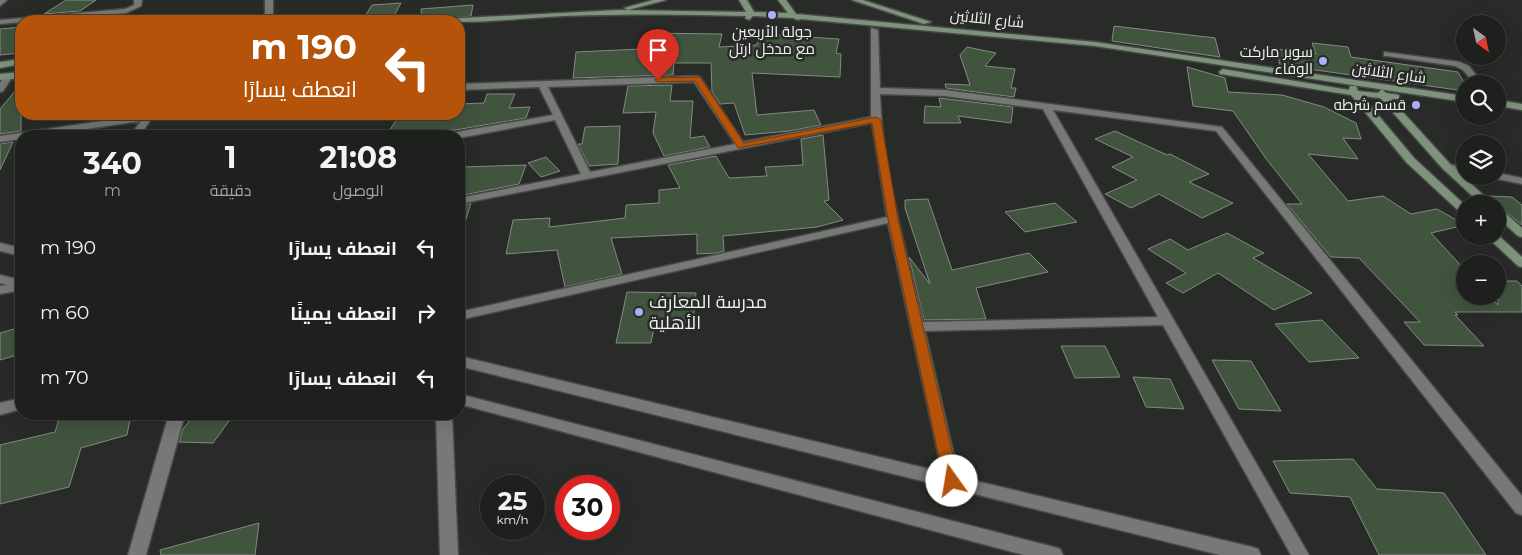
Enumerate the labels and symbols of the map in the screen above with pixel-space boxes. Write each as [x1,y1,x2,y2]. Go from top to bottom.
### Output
street label: شارع الثلاثين [949,5,1025,34]
marker: جولة الأربعين مع مدخل ارتل [766,9,778,21]
north arrow [1456,15,1506,65]
place label: جولة الأربعين مع مدخل ارتل [729,22,815,60]
pin [637,29,679,80]
place label: سوبر ماركت الوفاء [1240,42,1313,78]
marker: سوبر ماركت الوفاء [1317,55,1329,67]
street label: شارع الثلاثين [1351,58,1427,89]
place label: قسم شرطه [1334,95,1406,115]
marker: قسم شرطه [1410,99,1422,111]
place label: مدرسة المعارف الأهلية [649,291,767,334]
marker: مدرسة المعارف الأهلية [633,306,645,318]
position arrow [925,454,977,506]
speed limit sign: 30 [555,475,620,540]

